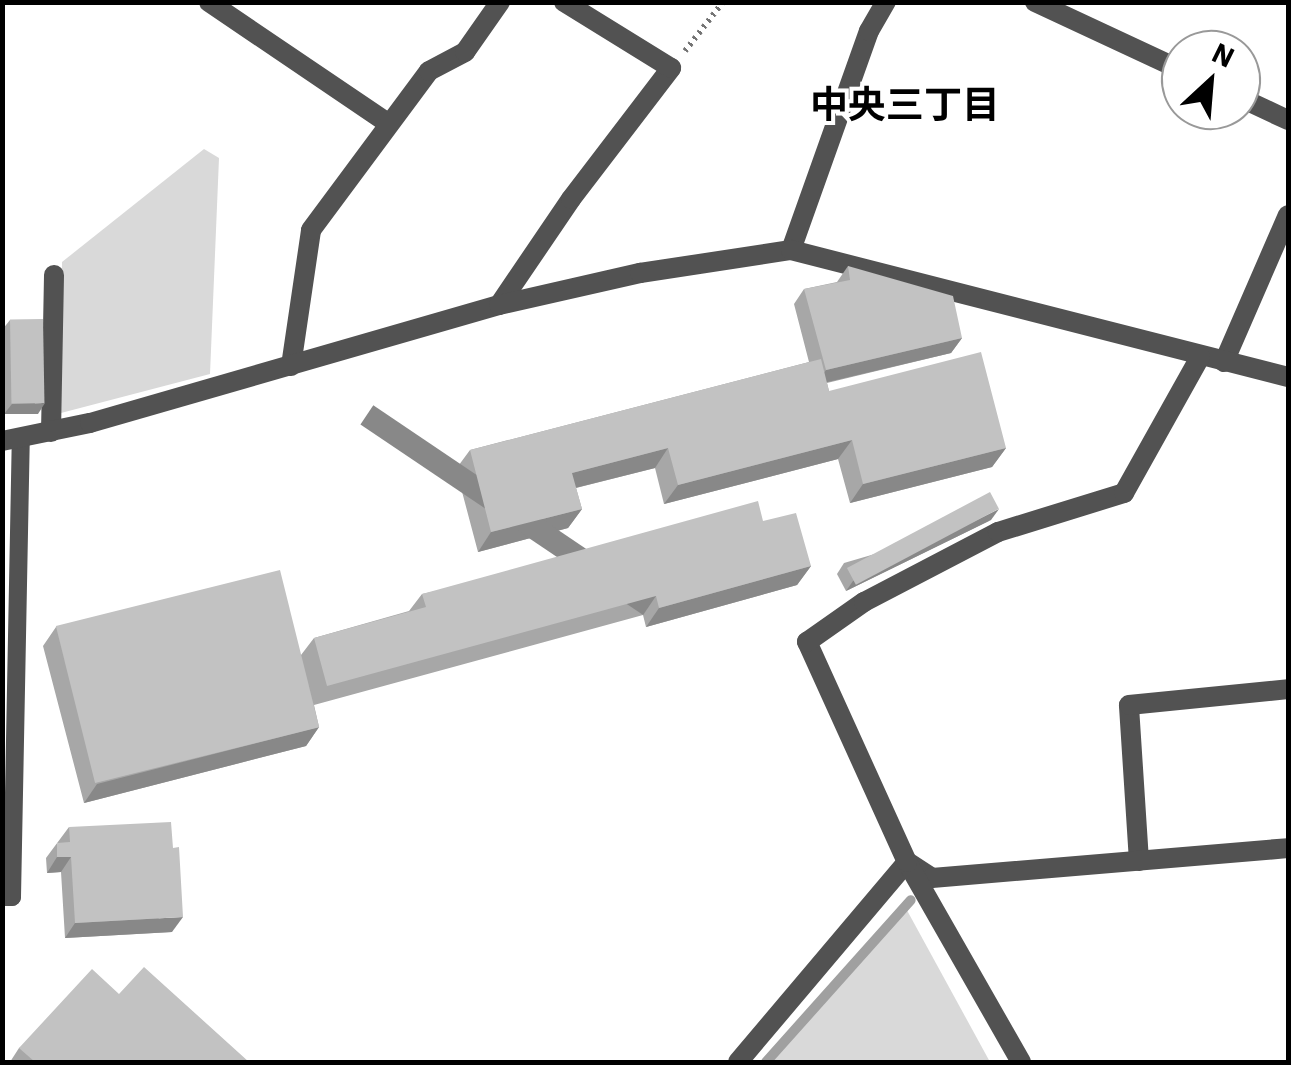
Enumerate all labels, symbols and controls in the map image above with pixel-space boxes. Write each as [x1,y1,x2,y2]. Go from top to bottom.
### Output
north arrow [1161,30,1261,130]
text: N [1206,33,1241,75]
district label: 中央三丁目 [810,81,1000,127]

